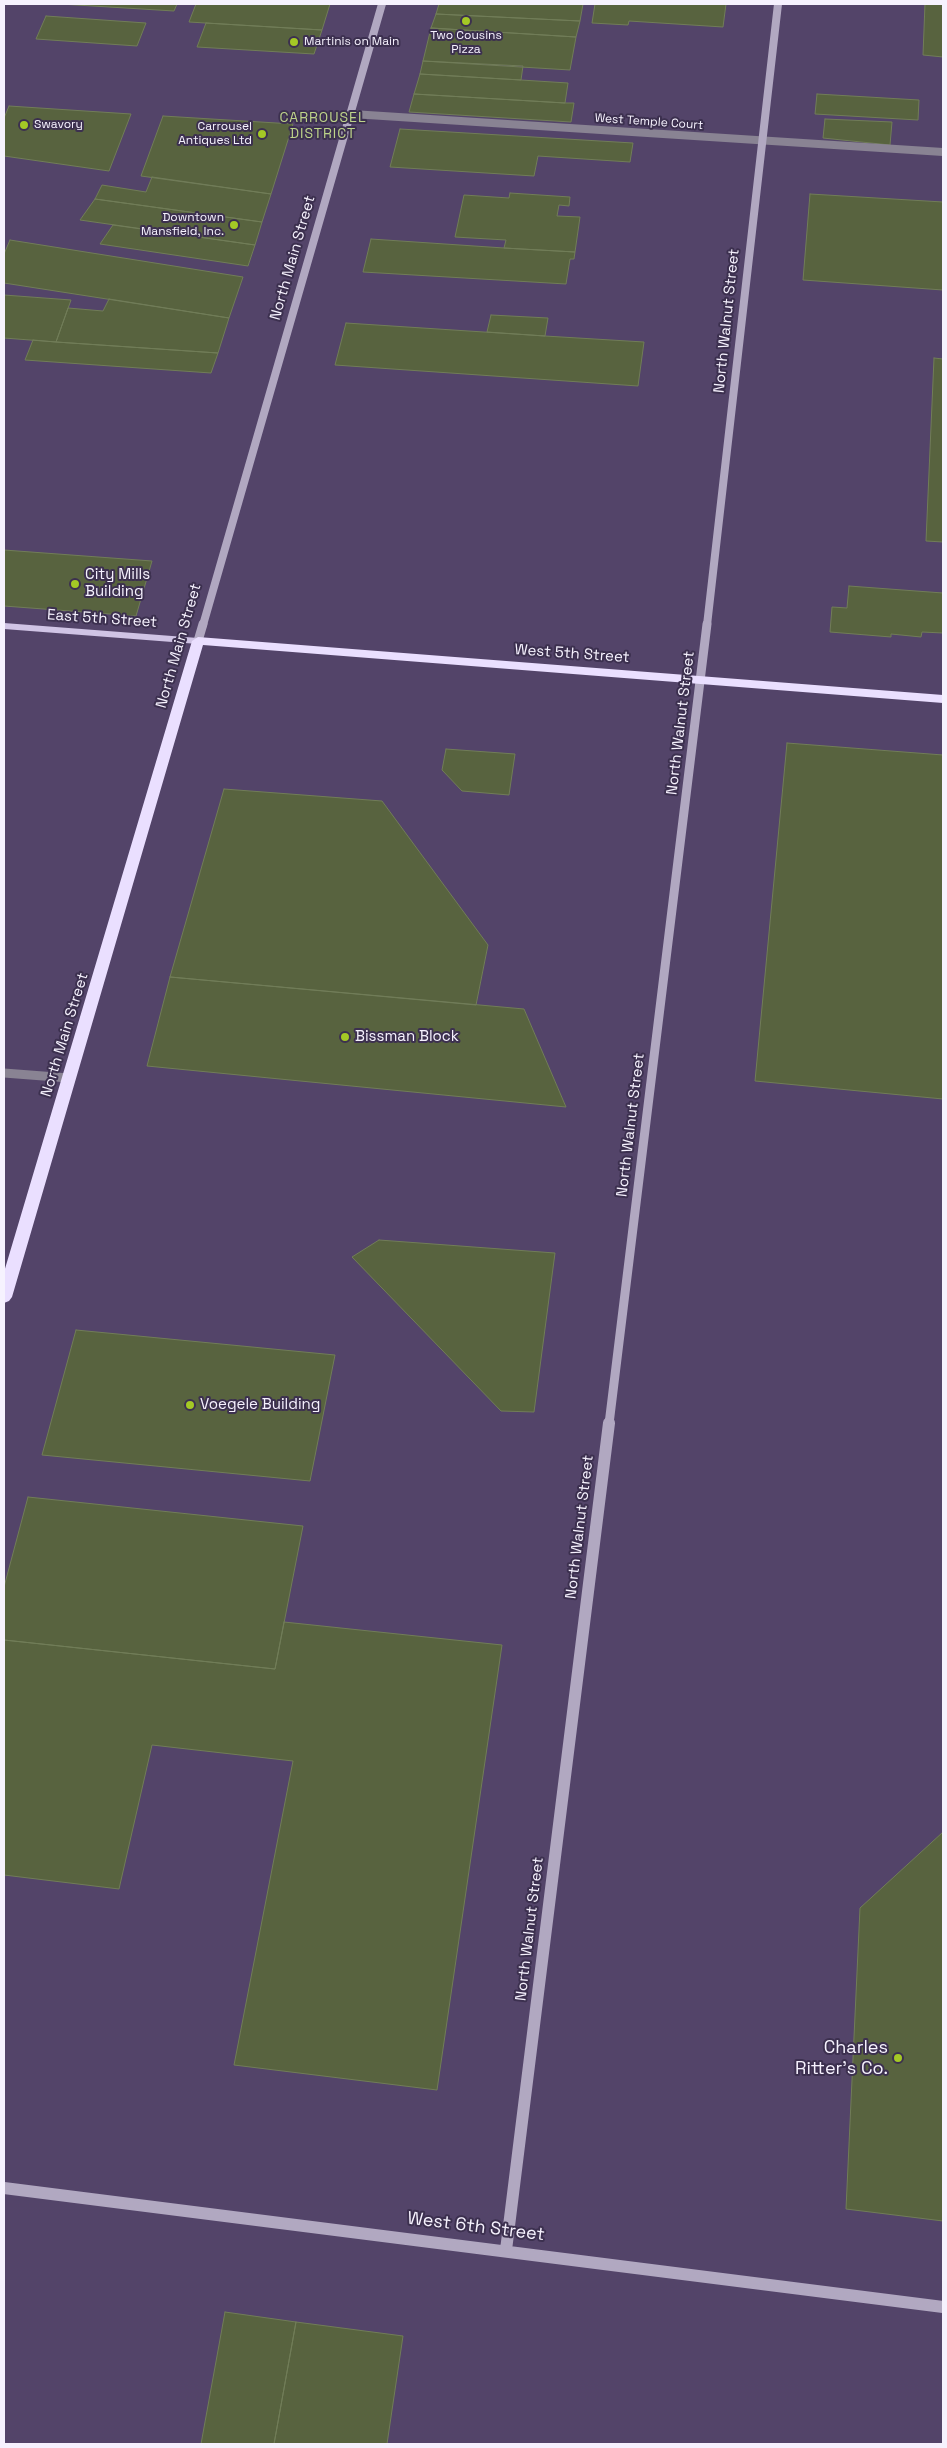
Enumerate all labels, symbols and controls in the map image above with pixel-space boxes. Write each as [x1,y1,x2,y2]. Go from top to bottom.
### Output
marker: Two Cousins Pizza [460,15,472,27]
place label: Two Cousins Pizza [430,29,502,57]
place label: Martinis on Main [304,35,399,49]
marker: Martinis on Main [288,36,300,48]
district label: CARROUSEL DISTRICT [278,110,368,142]
street label: West Temple Court [594,111,704,133]
place label: Swavory [34,118,83,132]
marker: Swavory [18,119,30,131]
place label: Carrousel Antiques Ltd [178,120,252,148]
marker: Carrousel Antiques Ltd [256,128,268,140]
street label: North Main Street [267,194,319,322]
place label: Downtown Mansfield, Inc. [141,211,224,239]
marker: Downtown Mansfield, Inc. [228,219,240,231]
street label: North Walnut Street [710,248,744,394]
place label: City Mills Building [85,566,150,601]
marker: City Mills Building [69,578,81,590]
street label: North Main Street [153,582,205,710]
street label: East 5th Street [46,606,158,632]
street label: West 5th Street [514,641,630,667]
street label: North Walnut Street [663,650,699,796]
street label: North Main Street [38,971,92,1099]
place label: Bissman Block [355,1028,459,1046]
marker: Bissman Block [339,1031,351,1043]
street label: North Walnut Street [613,1052,649,1198]
place label: Voegele Building [200,1396,320,1414]
marker: Voegele Building [184,1399,196,1411]
street label: North Walnut Street [562,1454,598,1600]
street label: North Walnut Street [512,1856,548,2002]
place label: Charles Ritter's Co. [795,2037,888,2080]
marker: Charles Ritter's Co. [892,2052,904,2064]
street label: West 6th Street [406,2208,546,2246]

